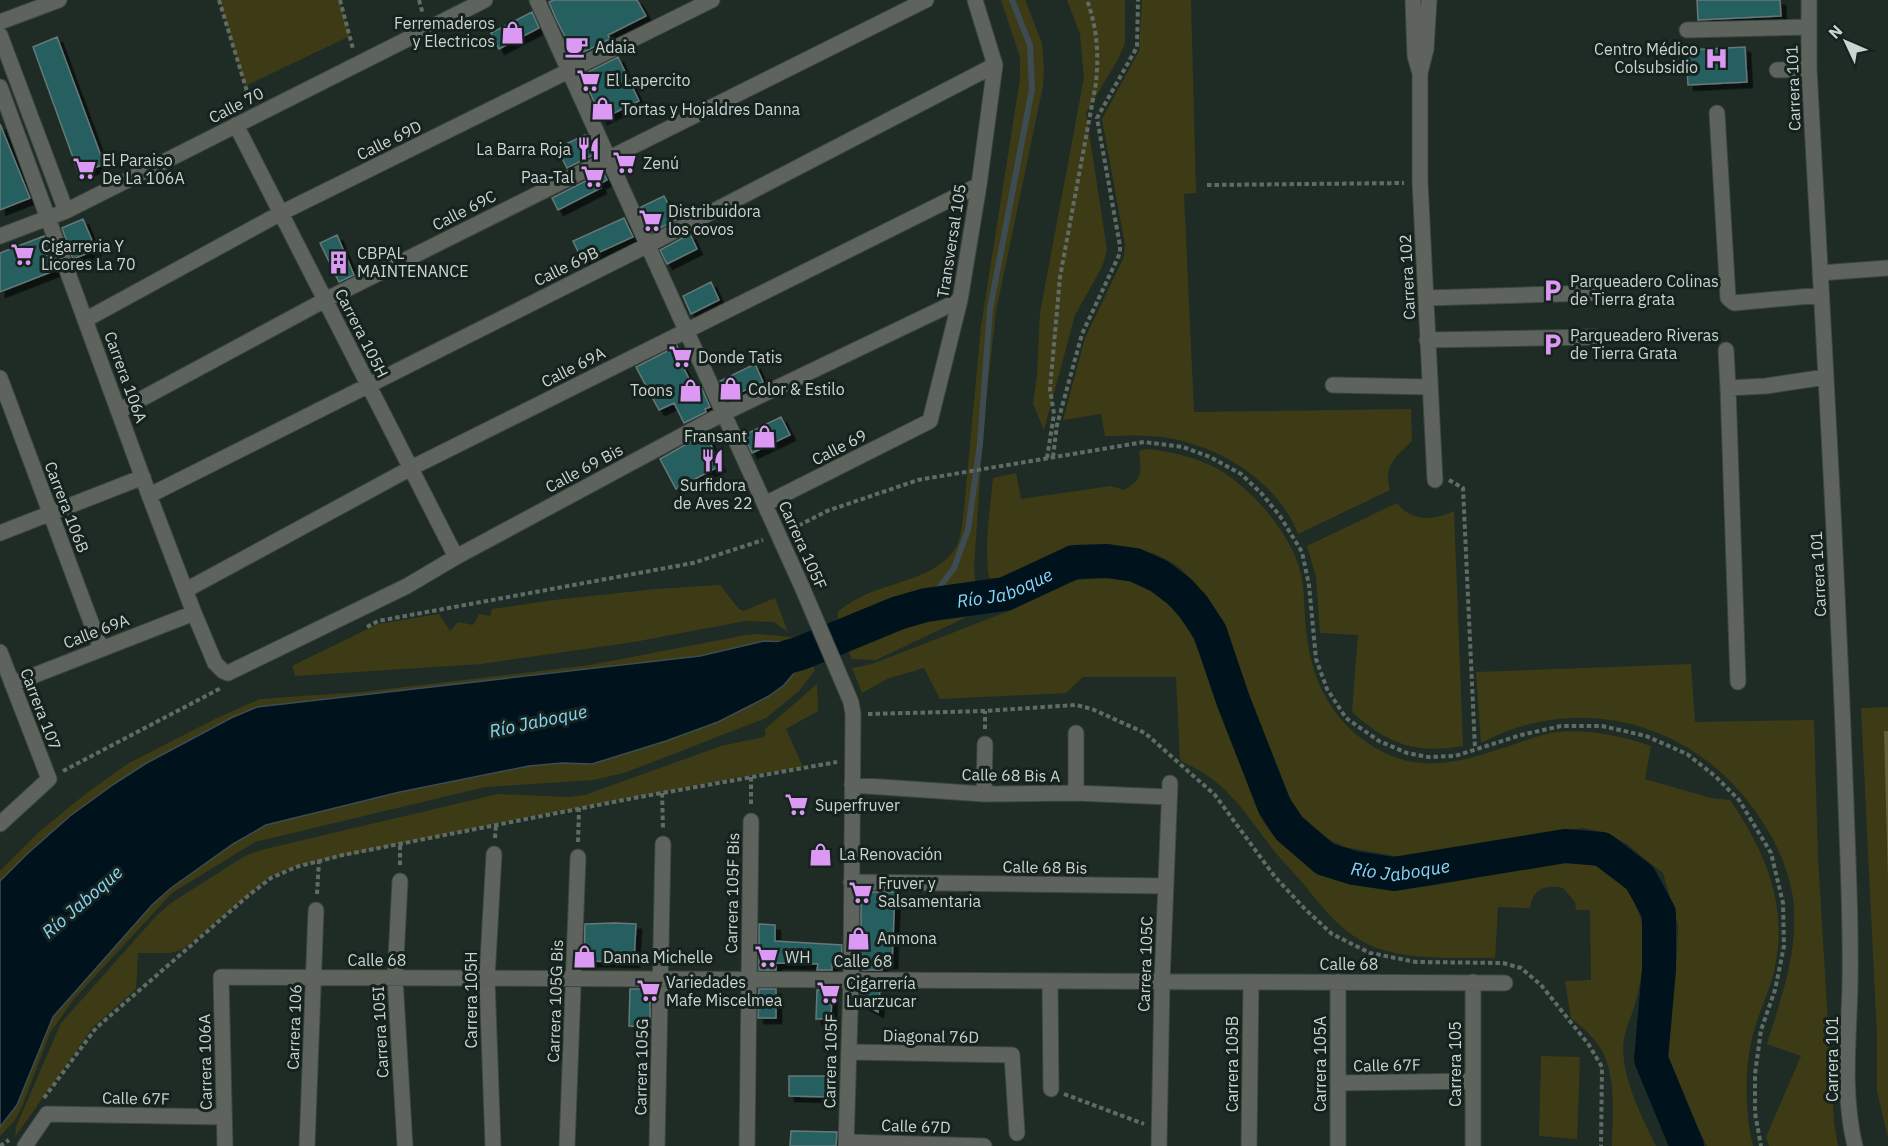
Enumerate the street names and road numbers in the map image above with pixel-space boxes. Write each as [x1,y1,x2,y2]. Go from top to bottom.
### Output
street label: Carrera 101 [1782,45,1804,131]
street label: Calle 70 [205,83,267,127]
street label: Calle 69D [353,116,425,164]
street label: Transversal 105 [932,183,970,299]
street label: Calle 69C [429,185,499,235]
street label: Carrera 102 [1395,234,1419,320]
street label: Calle 69B [530,242,602,290]
street label: Carrera 105H [331,285,393,381]
street label: Carrera 106A [100,328,152,426]
street label: Calle 69A [538,342,608,392]
street label: Calle 69 [808,425,870,469]
street label: Calle 69 Bis [542,439,626,497]
street label: Carrera 106B [40,458,94,556]
street label: Carrera 105F [775,498,831,592]
street label: Carrera 101 [1806,531,1830,617]
street label: Calle 69A [60,609,132,653]
street label: Carrera 107 [16,665,66,753]
street label: Calle 68 Bis A [961,764,1061,786]
street label: Carrera 105F Bis [721,832,743,954]
street label: Calle 68 Bis [1002,856,1088,878]
street label: Carrera 105C [1133,916,1157,1012]
street label: Carrera 105G Bis [543,939,567,1063]
street label: Calle 68 [348,950,406,970]
street label: Carrera 105H [461,951,481,1049]
street label: Calle 68 [834,951,892,971]
street label: Calle 68 [1320,954,1378,974]
street label: Carrera 106 [283,984,305,1070]
street label: Carrera 105I [368,985,392,1079]
street label: Carrera 105F [819,1013,841,1109]
street label: Carrera 106A [194,1014,216,1110]
street label: Carrera 105B [1222,1016,1242,1112]
street label: Carrera 105A [1310,1016,1330,1112]
street label: Carrera 101 [1822,1016,1842,1102]
street label: Carrera 105G [630,1018,652,1116]
street label: Carrera 105 [1445,1021,1465,1107]
street label: Diagonal 76D [883,1025,979,1047]
street label: Calle 67F [1353,1054,1421,1076]
street label: Calle 67F [102,1087,170,1109]
street label: Calle 67D [881,1115,951,1137]

